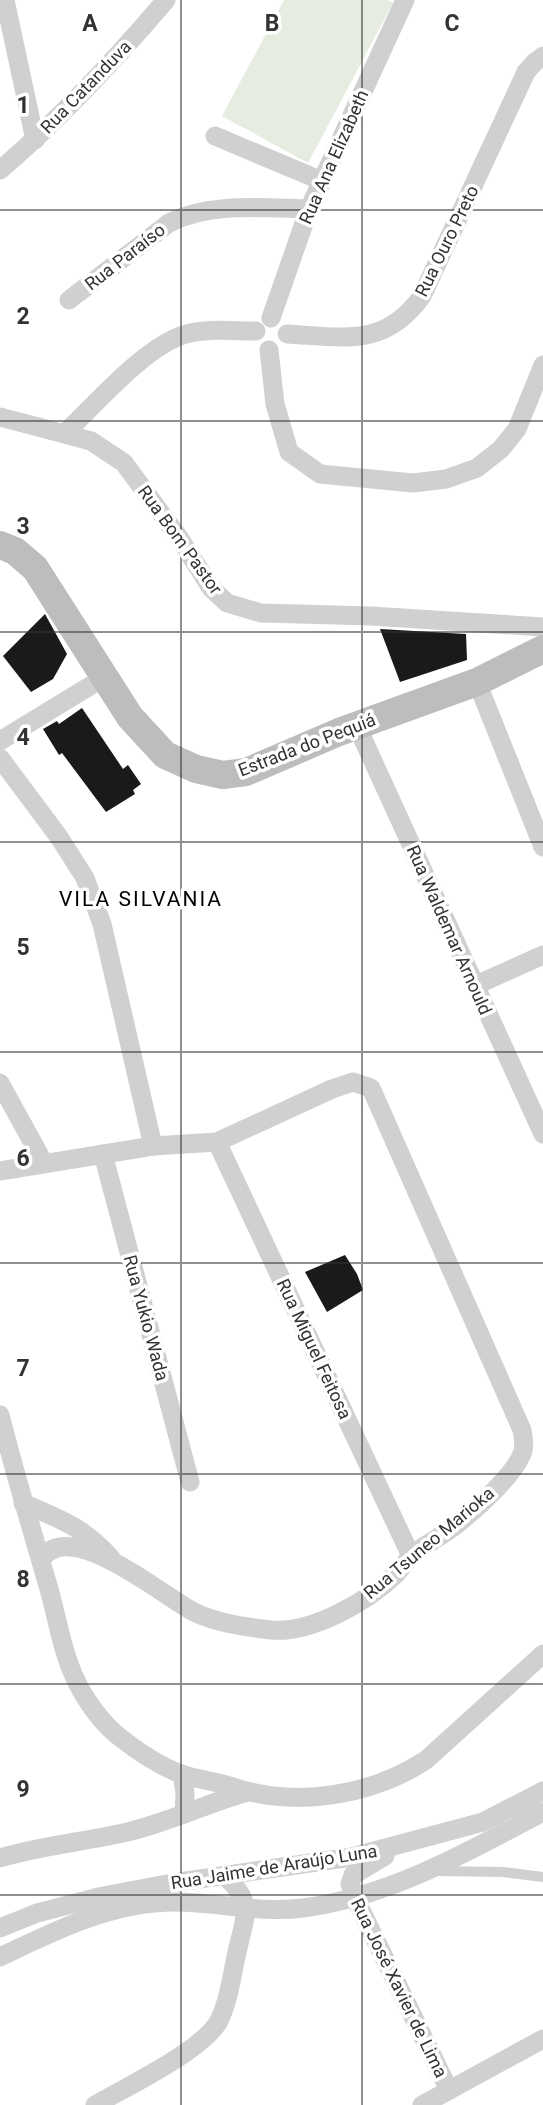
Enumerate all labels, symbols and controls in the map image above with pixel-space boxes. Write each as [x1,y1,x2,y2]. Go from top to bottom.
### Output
text: A [82,10,98,37]
text: B [265,10,279,37]
text: C [444,10,460,37]
street label: Rua Catanduva [36,36,135,137]
street label: Rua Ana Elizabeth [295,87,372,227]
text: 1 [16,92,30,119]
street label: Rua Ouro Preto [411,182,483,300]
street label: Rua Paraíso [80,219,169,294]
text: 2 [16,303,30,330]
street label: Rua Bom Pastor [134,481,227,598]
text: 3 [16,513,30,540]
street label: Estrada do Pequiá [235,709,378,780]
text: 4 [16,724,30,751]
street label: Rua Waldemar Arnould [403,842,496,1018]
district label: VILA SILVANIA [59,887,223,911]
text: 5 [16,934,30,961]
text: 6 [16,1145,30,1172]
street label: Rua Yukio Wada [120,1253,173,1383]
street label: Rua Miguel Feitosa [273,1275,356,1422]
text: 7 [16,1355,30,1382]
street label: Rua Tsuneo Marioka [359,1482,498,1603]
text: 8 [16,1566,30,1593]
text: 9 [16,1776,30,1803]
street label: Rua Jaime de Araújo Luna [169,1840,379,1893]
street label: Rua José Xavier de Lima [347,1895,452,2081]

